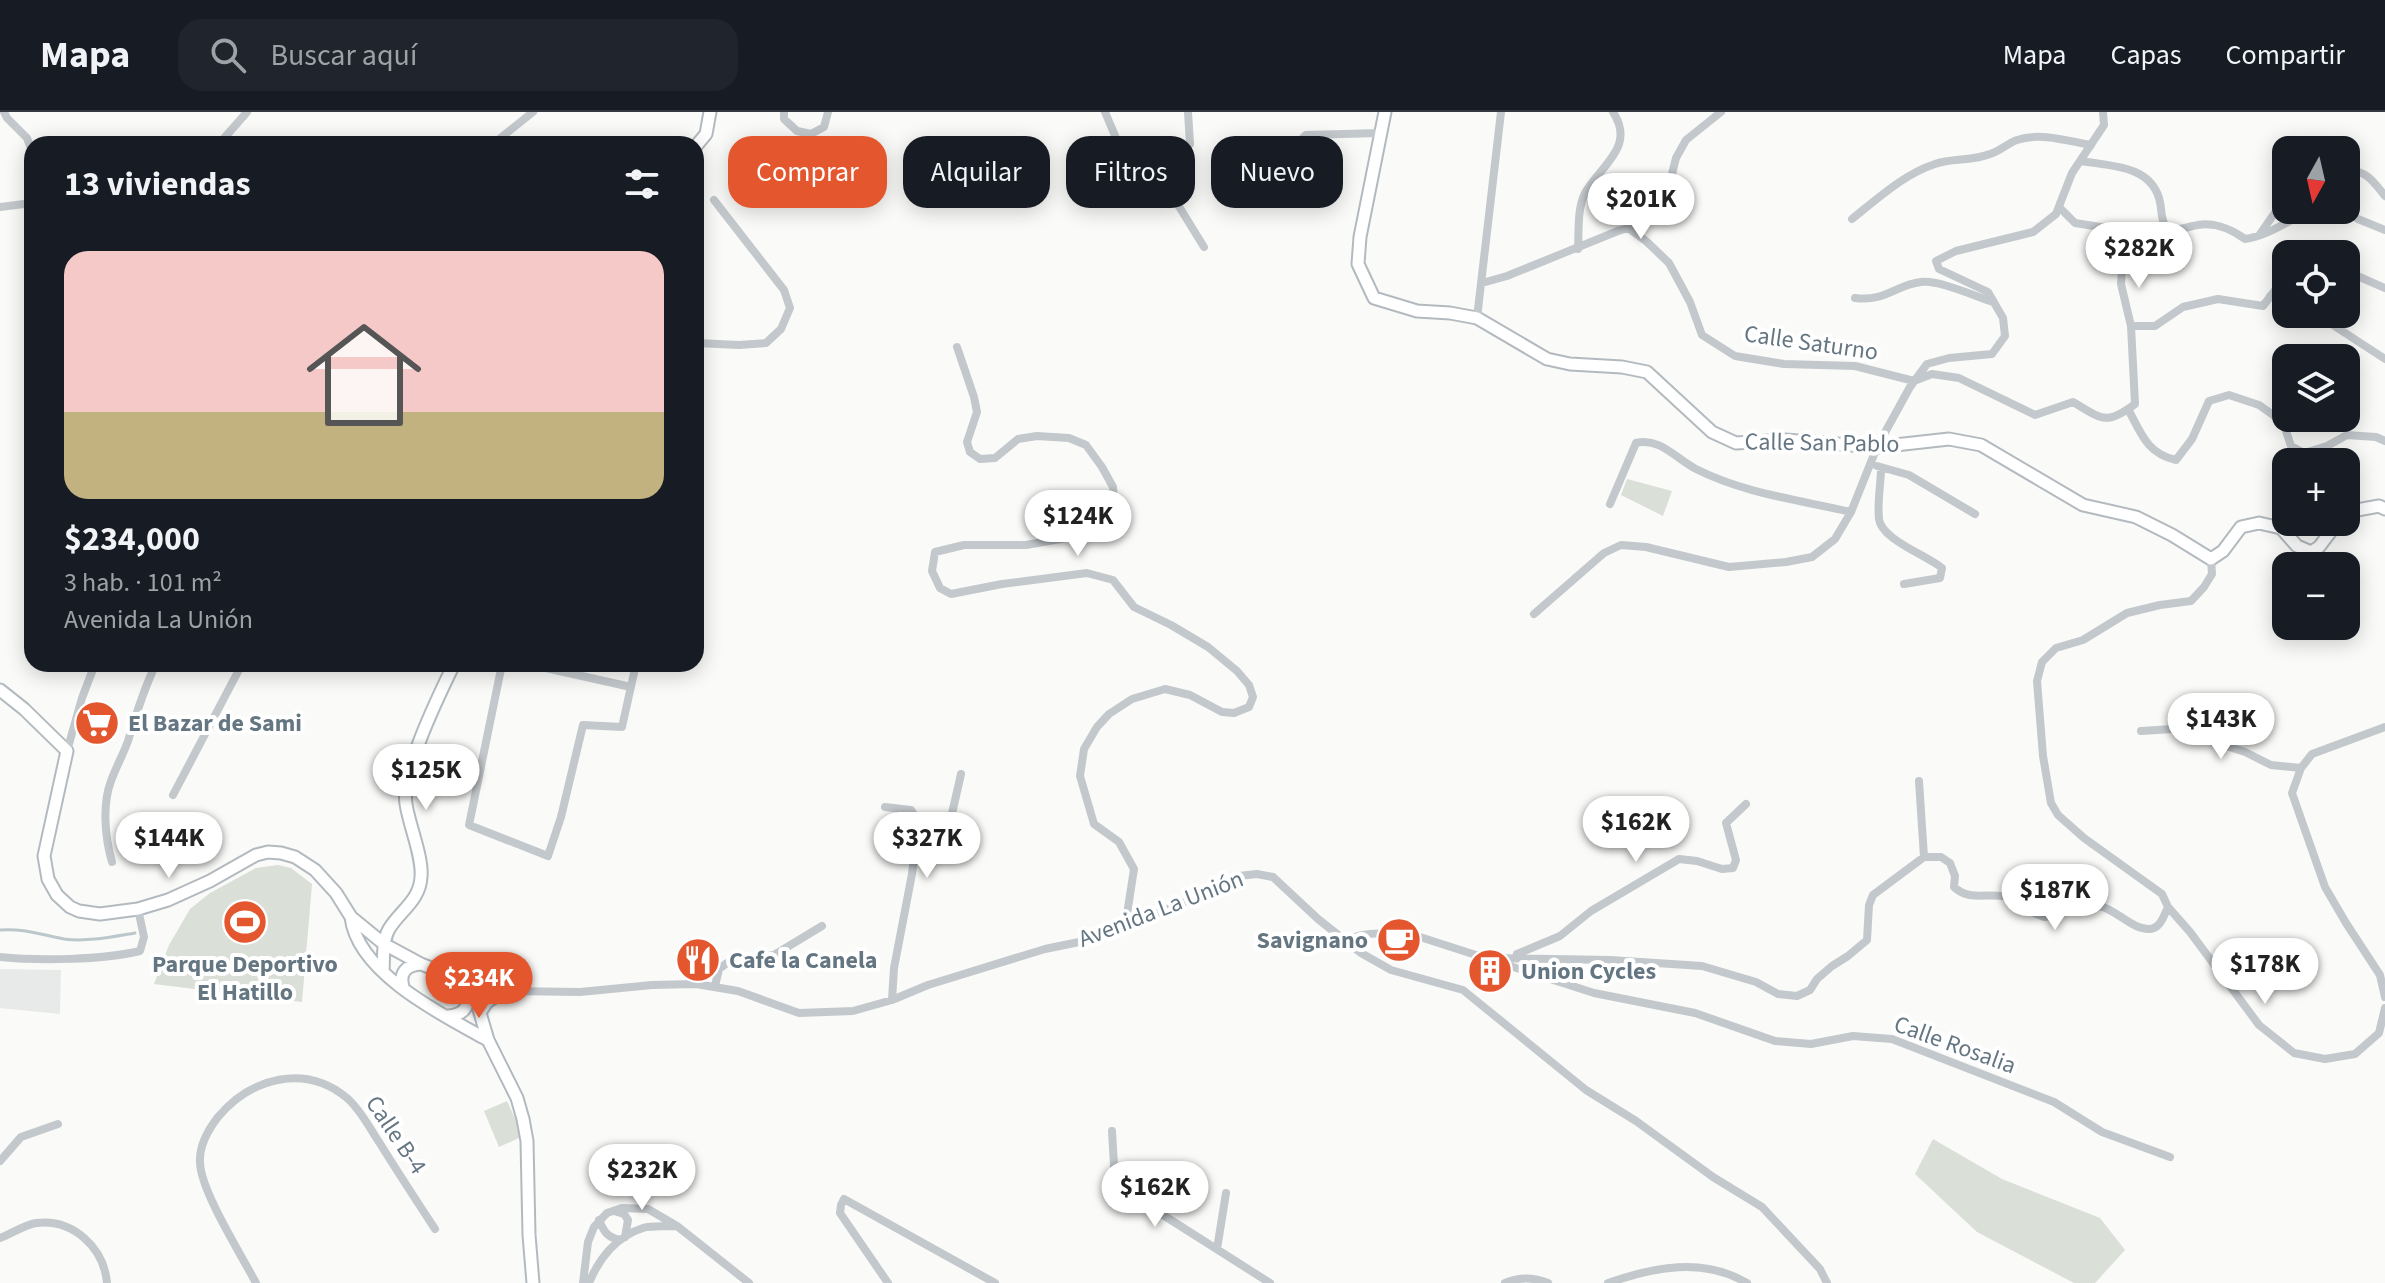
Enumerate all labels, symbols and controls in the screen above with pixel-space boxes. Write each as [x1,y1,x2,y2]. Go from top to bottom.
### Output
search box [178,19,738,91]
text: Mapa [40,28,130,82]
icon: search [206,33,250,77]
text: Buscar aquí [270,34,417,77]
text: Mapa [2003,35,2066,75]
text: Capas [2110,35,2182,75]
text: Compartir [2226,35,2345,75]
chip: Comprar [728,136,887,208]
chip: Alquilar [903,136,1050,208]
chip: Filtros [1066,136,1195,208]
chip: Nuevo [1211,136,1343,208]
north arrow [2272,136,2360,224]
map controls [2272,136,2360,640]
text: 13 viviendas [64,160,251,209]
icon: filters [620,162,664,206]
pin: $201K [1585,173,1697,241]
text: $201K [1606,180,1676,217]
pin: $282K [2083,222,2195,290]
text: $282K [2104,229,2174,266]
button: locate [2272,240,2360,328]
icon: home [292,303,436,447]
street label: Calle Saturno [1742,316,1880,370]
button: layers [2272,344,2360,432]
street label: Calle San Pablo [1744,424,1900,462]
button: + [2272,448,2360,536]
pin: $124K [1022,490,1134,558]
text: $124K [1043,497,1113,534]
text: $234,000 [64,515,200,564]
button: − [2272,552,2360,640]
text: 3 hab. · 101 m² [64,564,222,601]
text: Avenida La Unión [64,601,253,638]
pin: $143K [2165,693,2277,761]
supermarket icon: El Bazar de Sami [73,699,121,747]
text: $143K [2186,700,2256,737]
place label: El Bazar de Sami [128,706,302,741]
pin: $125K [370,744,482,812]
text: $125K [391,751,461,788]
pin: $162K [1580,796,1692,864]
text: $162K [1601,803,1671,840]
pin: $144K [113,812,225,880]
pin: $327K [871,812,983,880]
text: $144K [134,819,204,856]
text: $327K [892,819,962,856]
street label: Avenida La Unión [1073,861,1249,957]
pin: $187K [1999,864,2111,932]
text: $187K [2020,871,2090,908]
sports icon: Parque Deportivo El Hatillo [221,898,269,946]
cafe icon: Savignano [1375,916,1423,964]
place label: Savignano [1257,923,1368,958]
restaurant icon: Cafe la Canela [674,936,722,984]
pin: $178K [2209,938,2321,1006]
place label: Cafe la Canela [729,943,877,978]
text: $178K [2230,945,2300,982]
place label: Parque Deportivo El Hatillo [152,947,338,1010]
building icon: Union Cycles [1466,947,1514,995]
pin: $234K [423,952,535,1020]
place label: Union Cycles [1521,954,1656,989]
text: $234K [444,959,514,996]
street label: Calle Rosalia [1889,1007,2021,1083]
street label: Calle B-4 [357,1089,435,1181]
pin: $232K [586,1144,698,1212]
text: $232K [607,1151,677,1188]
pin: $162K [1099,1161,1211,1229]
text: $162K [1120,1168,1190,1205]

